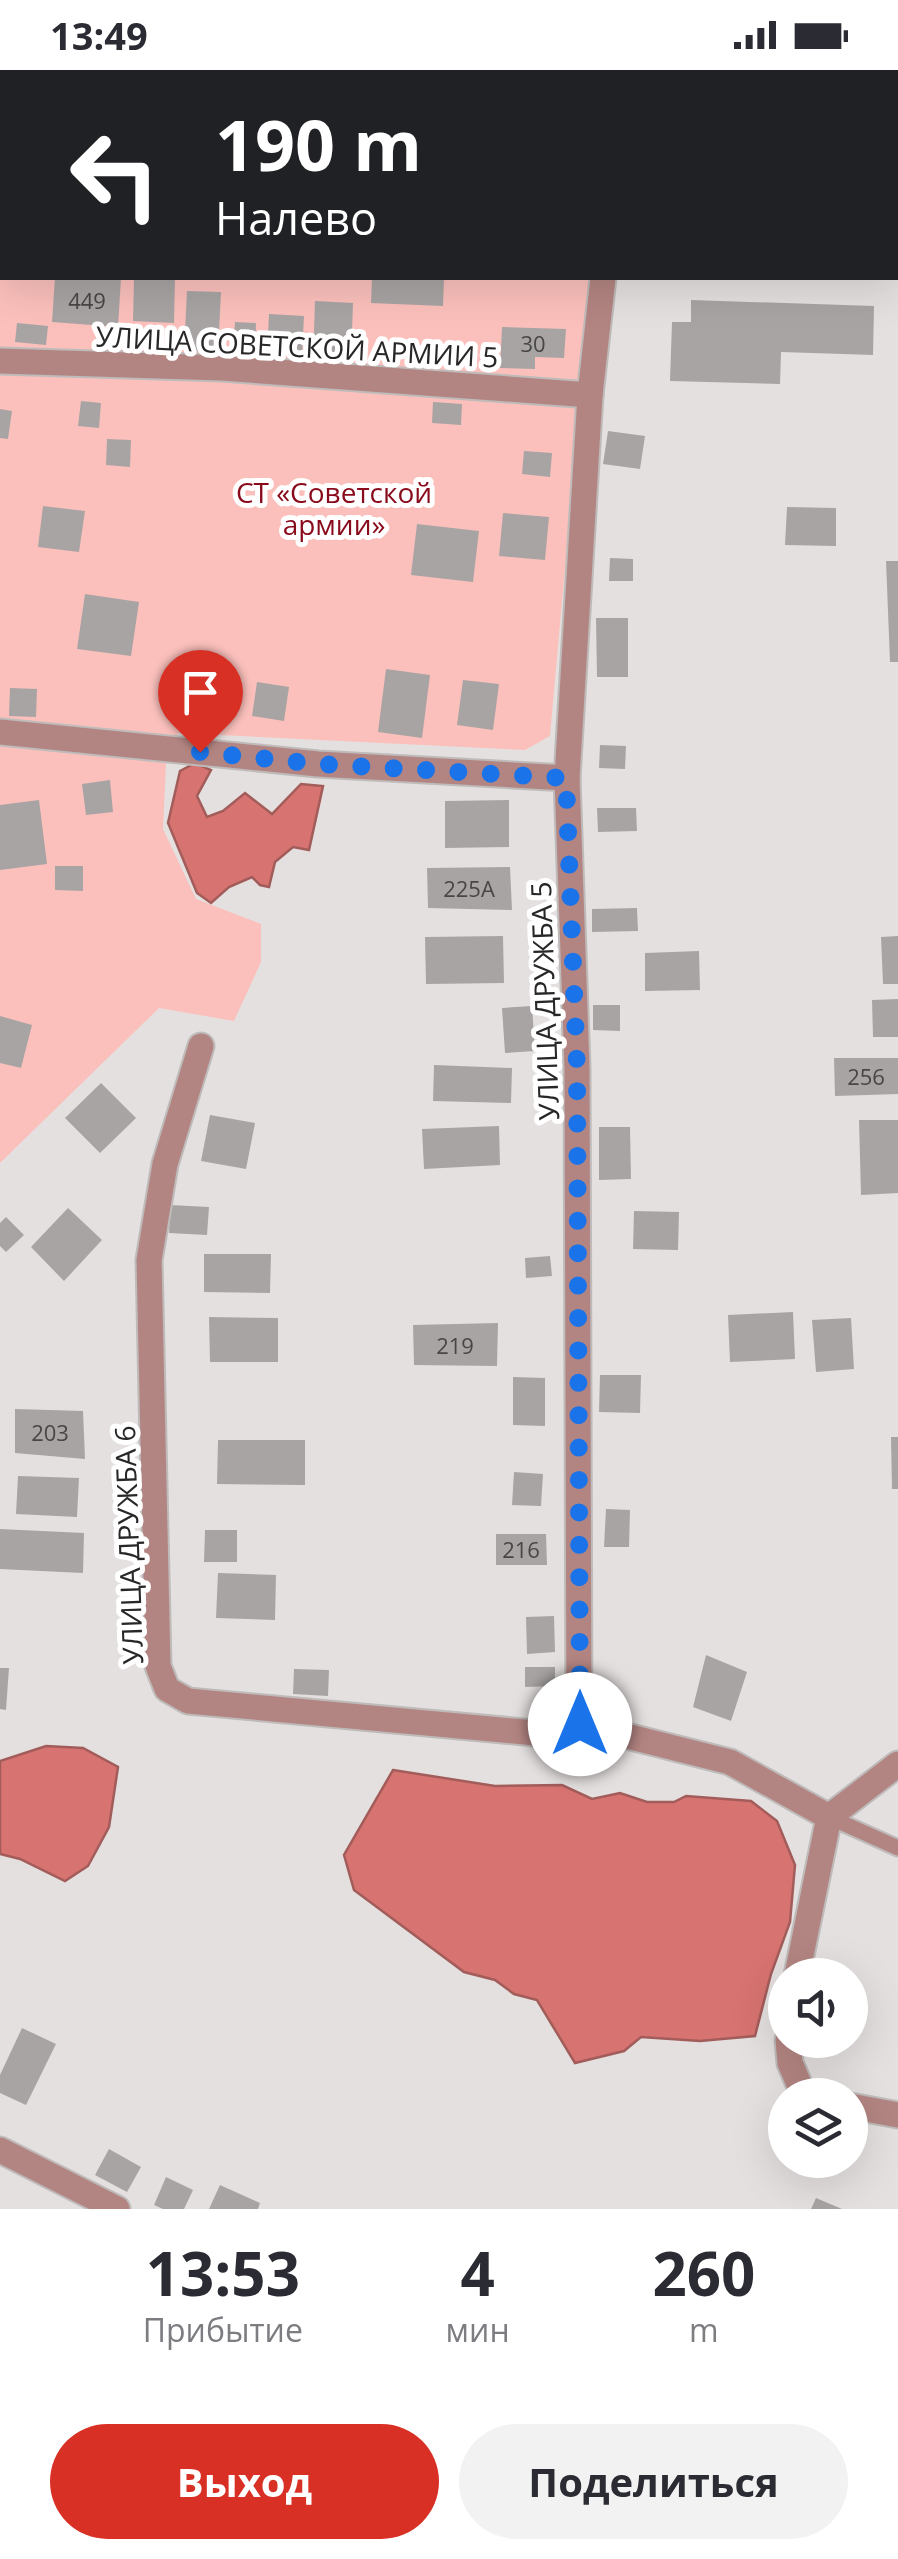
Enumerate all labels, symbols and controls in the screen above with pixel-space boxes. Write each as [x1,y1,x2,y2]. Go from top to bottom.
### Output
text: 13:49 [50,9,148,61]
text: 190 m [215,96,422,192]
icon: left [50,110,180,240]
text: Налево [215,187,377,248]
house number: 449 [68,285,106,315]
street label: УЛИЦА СОВЕТСКОЙ АРМИИ 5 [95,316,499,376]
house number: 30 [520,328,546,358]
park label: СТ «Советской армии» [236,473,432,543]
pin [158,650,243,753]
icon: arrive [173,665,228,720]
house number: 225А [443,873,495,903]
street label: УЛИЦА ДРУЖБА 5 [521,881,567,1121]
house number: 256 [847,1061,885,1091]
house number: 219 [436,1330,474,1360]
house number: 203 [31,1417,69,1447]
street label: УЛИЦА ДРУЖБА 6 [105,1425,151,1665]
house number: 216 [502,1534,540,1564]
position arrow [528,1672,632,1776]
map controls [768,1958,868,2178]
button: sound [768,1958,868,2058]
button: layers [768,2078,868,2178]
text: 13:53 [146,2232,300,2314]
text: 4 [460,2232,495,2314]
text: 260 [652,2232,755,2314]
text: Прибытие [143,2308,303,2351]
text: мин [446,2308,510,2351]
text: m [689,2308,719,2351]
button: Выход [50,2424,439,2539]
button: Поделиться [459,2424,848,2539]

